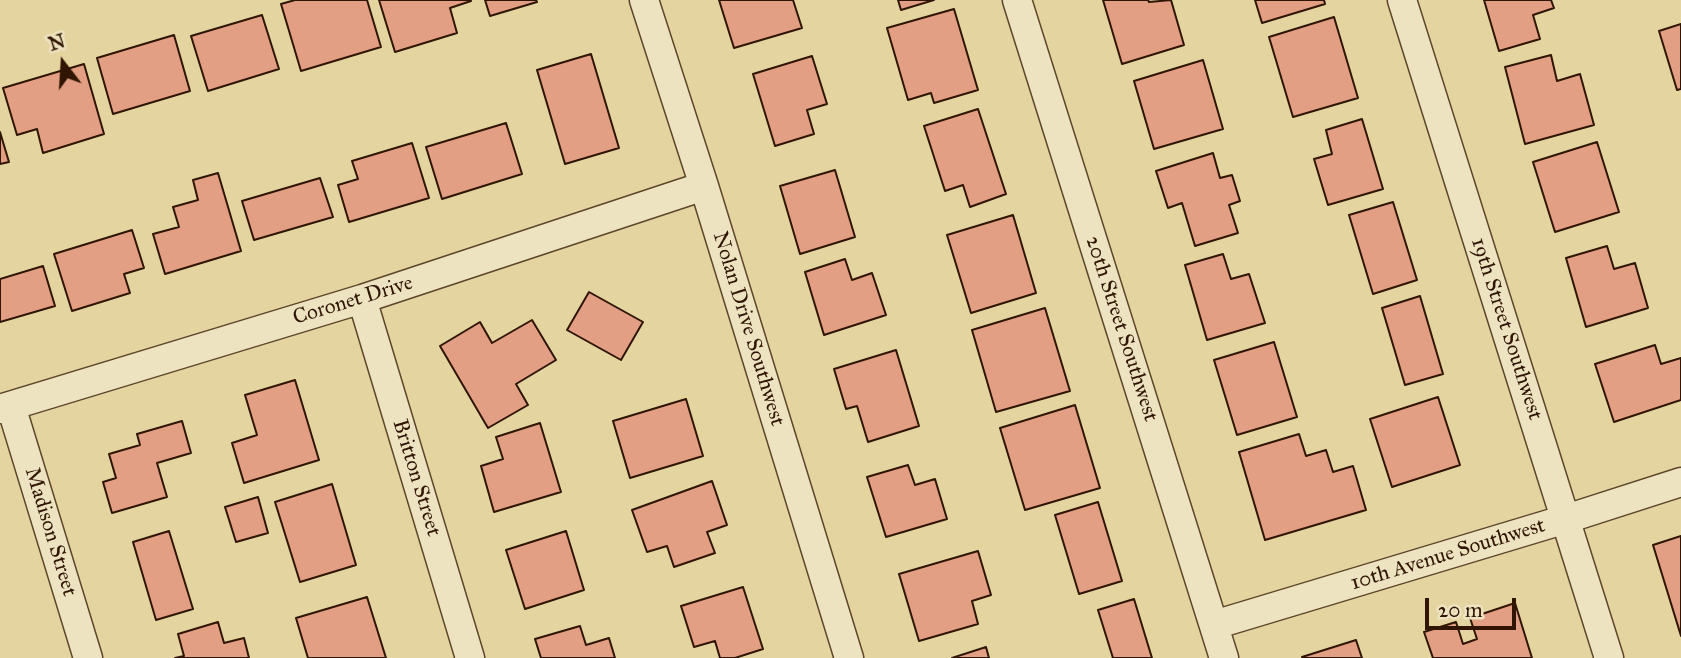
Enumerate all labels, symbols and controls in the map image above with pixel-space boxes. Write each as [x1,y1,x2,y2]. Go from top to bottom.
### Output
north arrow [28,28,98,98]
text: N [46,29,68,56]
street label: Nolan Drive Southwest [706,229,790,429]
street label: 20th Street Southwest [1079,233,1163,425]
street label: 19th Street Southwest [1465,235,1547,423]
street label: Coronet Drive [290,271,416,331]
street label: Britton Street [386,416,446,540]
street label: Madison Street [18,465,82,599]
street label: 10th Avenue Southwest [1348,513,1548,597]
scale bar [1429,584,1520,628]
text: 20 m [1438,597,1483,623]

